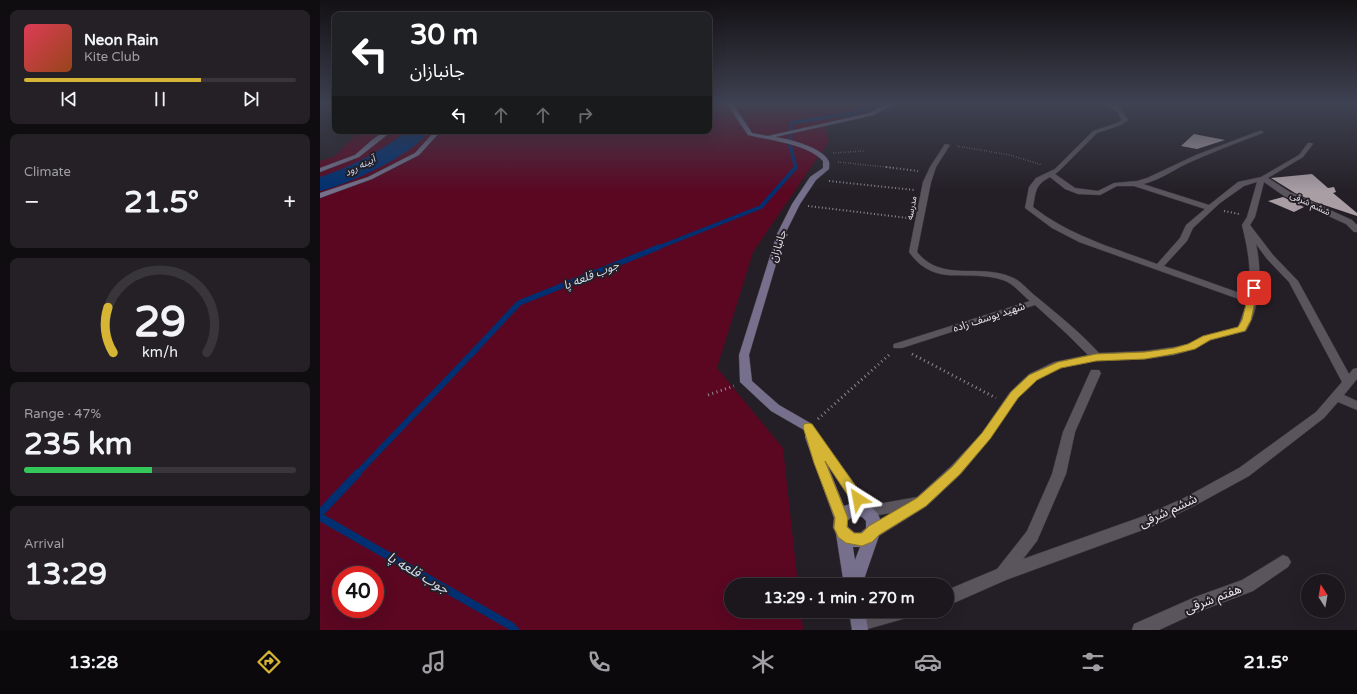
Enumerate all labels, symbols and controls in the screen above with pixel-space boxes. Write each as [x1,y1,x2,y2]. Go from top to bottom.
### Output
text: 30 m [410,18,478,52]
icon: left [344,28,396,80]
text: Neon Rain [84,31,158,49]
text: Kite Club [84,49,140,65]
text: جانبازان [410,60,465,82]
icon: previous [58,88,80,110]
icon: pause [149,88,171,110]
icon: next [240,88,262,110]
icon: left [448,104,470,126]
icon: ahead [490,104,512,126]
icon: ahead [532,104,554,126]
icon: right [574,104,596,126]
water label: آیینه رود [343,152,379,179]
text: Climate [24,164,71,180]
text: 21.5° [124,184,199,221]
text: − [24,189,40,215]
text: + [284,189,296,215]
street label: ششم شرقی [1288,190,1332,219]
street label: مدرسه [904,195,920,221]
street label: جانبازان [767,228,790,264]
water label: جوب قلعه پا [561,257,622,294]
pin [1237,271,1271,305]
icon: arrive [1243,277,1265,299]
text: 29 [134,298,186,348]
street label: شهید یوسف زاده [951,299,1027,335]
text: km/h [142,344,178,361]
text: Range · 47% [24,406,101,422]
text: 235 km [24,426,132,463]
position arrow [837,478,879,520]
street label: ششم شرقی [1136,491,1200,533]
text: Arrival [24,536,64,552]
water label: جوب قلعه پا [383,548,453,599]
text: 13:29 [24,556,107,593]
speed limit sign: 40 [332,566,384,618]
north arrow [1301,574,1345,618]
map controls [1301,574,1345,618]
street label: هفتم شرقی [1182,581,1244,619]
text: 13:29 · 1 min · 270 m [764,589,914,607]
icon: directions [255,648,283,676]
icon: music [420,648,448,676]
icon: phone [585,648,613,676]
icon: climate [749,648,777,676]
icon: car [914,648,942,676]
icon: filters [1079,648,1107,676]
text: 13:28 [68,651,118,673]
text: 21.5° [1244,651,1289,673]

